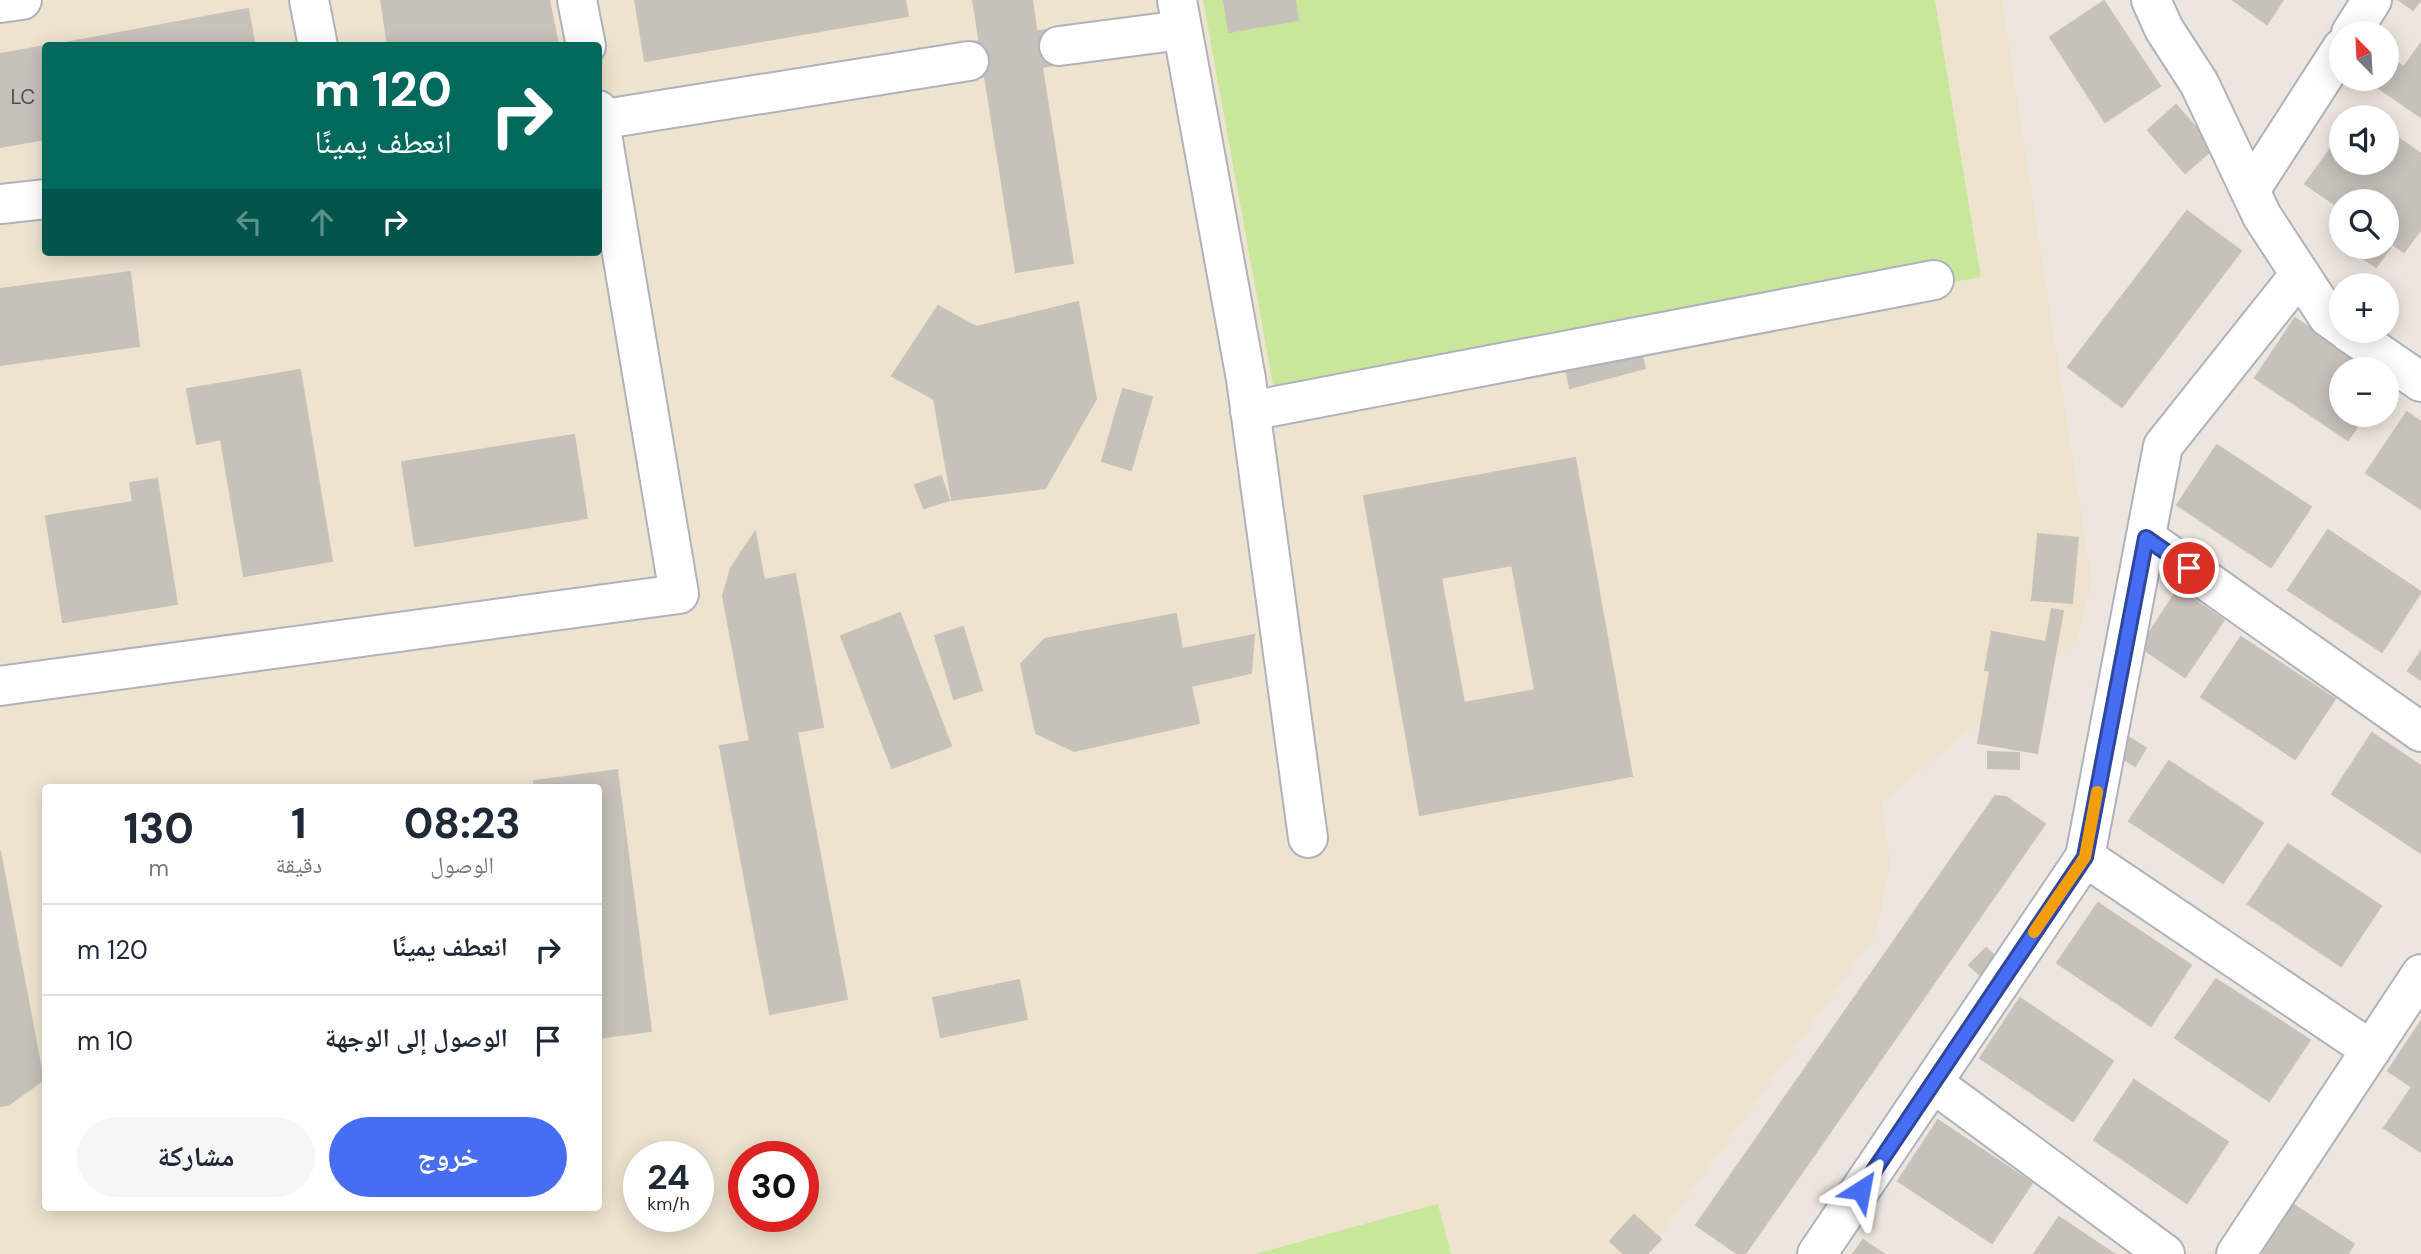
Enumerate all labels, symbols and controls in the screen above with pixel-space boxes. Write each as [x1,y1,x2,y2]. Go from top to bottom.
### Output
north arrow [2329,21,2399,91]
map controls [2329,21,2399,427]
text: 120 m [314,57,452,121]
icon: right [476,70,567,161]
house number: LC [11,83,35,111]
button: sound [2329,105,2399,175]
text: انعطف يمينًا [314,121,452,163]
button: search [2329,189,2399,259]
icon: left [230,203,268,241]
icon: ahead [303,203,341,241]
icon: right [376,203,414,241]
button: + [2329,273,2399,343]
button: − [2329,357,2399,427]
pin [2159,538,2219,598]
icon: arrive [2170,549,2208,587]
text: 1 [291,796,307,851]
text: 08:23 [404,796,521,851]
text: 130 [123,801,194,856]
text: دقيقة [275,850,322,880]
text: الوصول [430,850,494,880]
text: m [148,853,169,883]
text: انعطف يمينًا [392,930,508,964]
icon: right [529,931,567,969]
text: 120 m [77,933,148,967]
text: الوصول إلى الوجهة [325,1021,508,1055]
icon: arrive [529,1022,567,1060]
text: 10 m [77,1024,133,1058]
button: مشاركة [77,1117,315,1197]
button: خروج [329,1117,567,1197]
speed limit sign: 30 [728,1141,819,1232]
position arrow [1824,1153,1898,1227]
text: 24 [647,1154,690,1200]
text: km/h [647,1192,690,1216]

